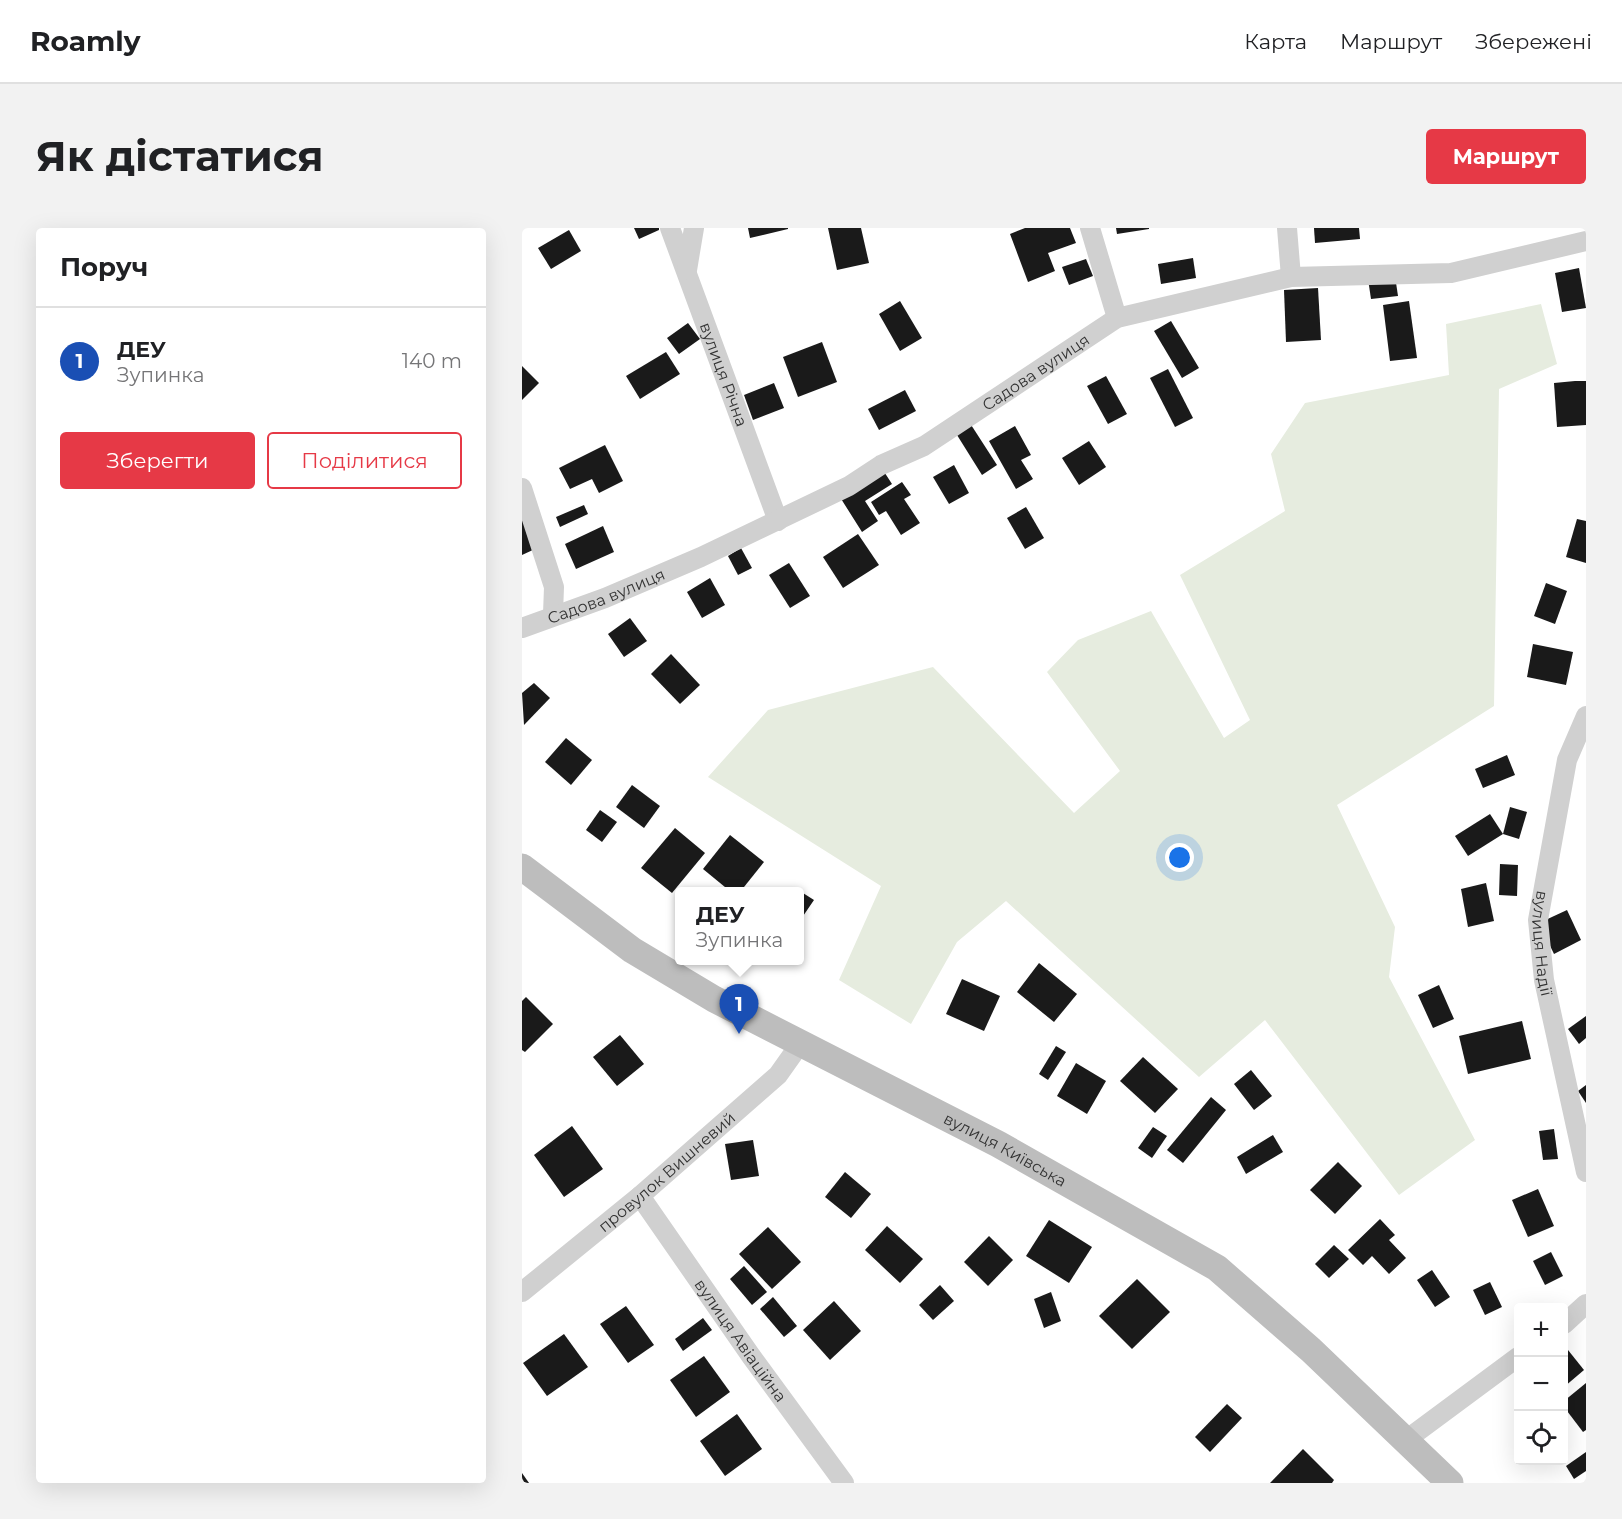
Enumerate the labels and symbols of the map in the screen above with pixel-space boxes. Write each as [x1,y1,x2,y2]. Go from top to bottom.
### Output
street label: вулиця Річна [696,320,751,429]
street label: Садова вулиця [979,330,1093,415]
street label: Садова вулиця [545,565,668,628]
your location [1165,843,1194,872]
street label: вулиця Надії [1528,889,1556,998]
pin: 1 [720,984,758,1034]
street label: провулок Вишневий [595,1108,739,1236]
street label: вулиця Київська [940,1109,1070,1191]
street label: вулиця Авіаційна [690,1275,790,1406]

